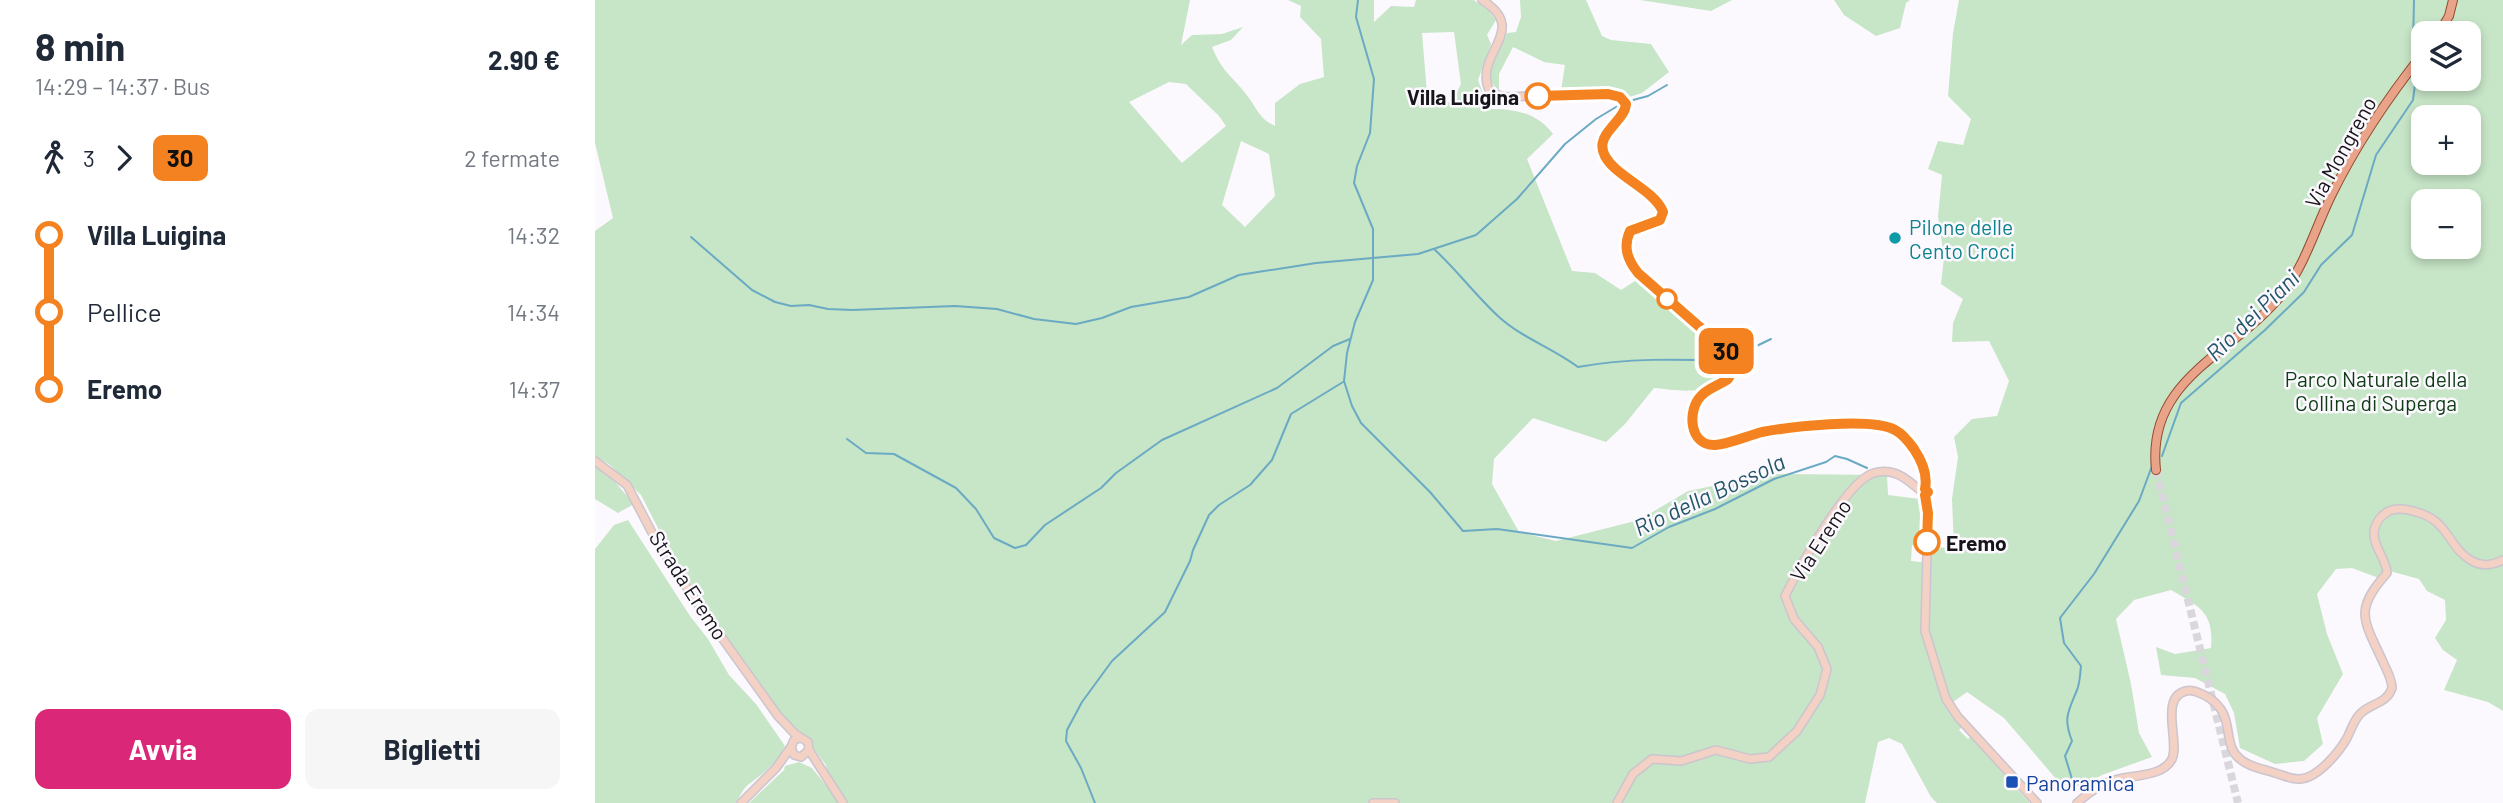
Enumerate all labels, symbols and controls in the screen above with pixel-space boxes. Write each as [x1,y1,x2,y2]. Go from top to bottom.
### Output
map controls [2411,21,2481,259]
button: layers [2411,21,2481,91]
text: 8 min [35,23,125,69]
text: 2.90 € [488,44,560,75]
text: 14:29 – 14:37 · Bus [35,72,210,100]
marker: Villa Luigina [1525,83,1551,109]
place label: Villa Luigina [1407,84,1519,109]
street label: Via Mongreno [2299,92,2381,212]
button: + [2411,105,2481,175]
icon: walk [35,139,73,177]
icon: forward [105,139,143,177]
text: 30 [167,143,194,172]
text: 3 [83,144,95,172]
text: 2 fermate [464,144,560,172]
button: − [2411,189,2481,259]
place label: Pilone delle Cento Croci [1909,214,2015,263]
text: Villa Luigina [87,219,226,250]
text: 14:32 [507,221,560,249]
marker: Pilone delle Cento Croci [1887,230,1903,246]
water label: Rio dei Piani [2199,263,2305,366]
unlabelled marker [1657,289,1677,309]
text: Pellice [87,296,162,327]
text: 14:34 [507,298,560,326]
line badge: 30 [1695,328,1757,374]
text: 30 [1713,336,1739,365]
park label: Parco Naturale della Collina di Superga [2285,366,2467,415]
text: Eremo [87,373,162,404]
text: 14:37 [509,375,560,403]
water label: Rio della Bossola [1629,447,1789,541]
street label: Via Eremo [1784,494,1856,586]
street label: Strada Eremo [645,526,733,644]
marker: Eremo [1914,529,1940,555]
place label: Eremo [1946,530,2007,555]
button: Avvia [35,709,291,789]
button: Biglietti [305,709,560,789]
place label: Panoramica [2026,770,2134,795]
marker: Panoramica [2004,774,2020,790]

